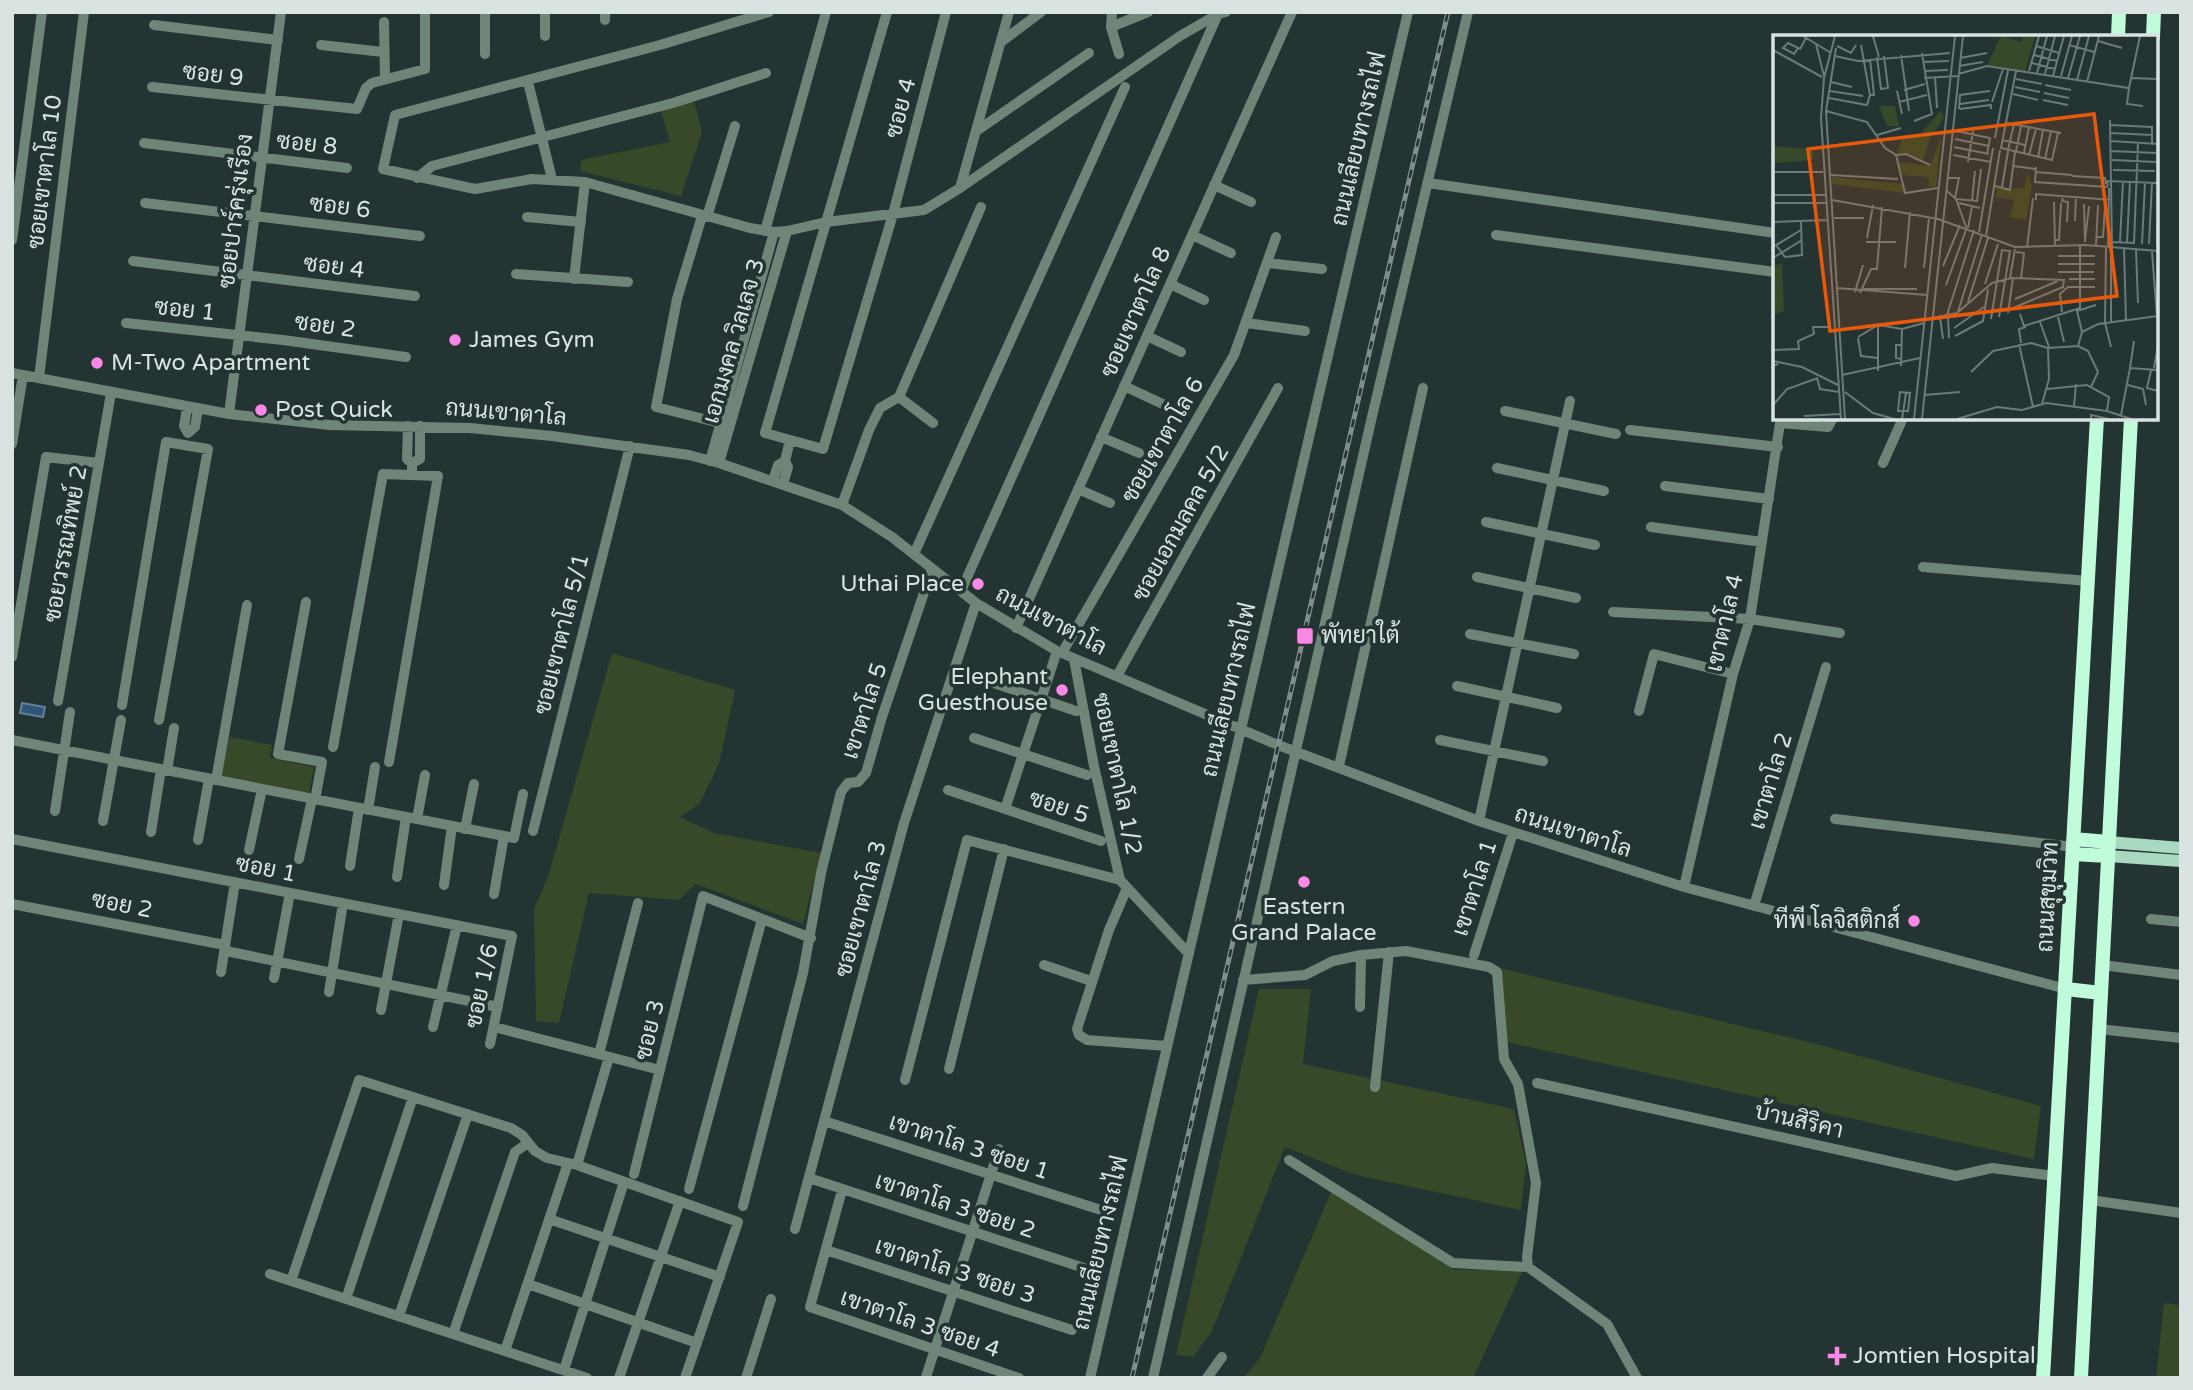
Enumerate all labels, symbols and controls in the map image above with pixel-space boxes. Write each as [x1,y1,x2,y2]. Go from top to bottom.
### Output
inset map [1773,35,2158,420]
street label: ถนนเลียบทางรถไฟ [1322,49,1393,229]
street label: ซอย 9 [181,57,245,93]
street label: ซอย 4 [880,75,922,141]
street label: ซอยเขาตาโล 10 [19,93,68,251]
street label: ซอย 8 [275,127,339,161]
street label: ซอยปาร์ครุ่งเรือง [210,132,260,290]
street label: ซอย 6 [308,189,372,225]
street label: ซอยเขาตาโล 8 [1092,241,1177,382]
street label: ซอย 4 [302,249,366,285]
street label: เอกมงคล วิลเลจ 3 [696,255,771,427]
street label: ซอย 1 [153,293,217,327]
street label: ซอย 2 [293,308,357,344]
place label: James Gym [469,326,595,354]
marker: James Gym [447,332,463,348]
place label: M-Two Apartment [111,349,310,377]
marker: M-Two Apartment [89,355,105,371]
street label: ซอยเขาตาโล 6 [1113,371,1210,508]
street label: ถนนเขาตาโล [444,391,568,432]
place label: Post Quick [275,396,393,424]
marker: Post Quick [253,402,269,418]
street label: ซอยเอกมลคล 5/2 [1126,440,1236,606]
street label: ซอยวรรณทิพย์ 2 [35,463,94,625]
street label: ซอยเขาตาโล 5/1 [526,550,596,717]
place label: Uthai Place [840,570,964,598]
street label: เขาตาโล 4 [1697,571,1750,675]
marker: Uthai Place [970,576,986,592]
street label: ถนนเขาตาโล [991,577,1113,662]
street label: ถนนเลียบทางรถไฟ [1192,600,1263,780]
place label: พัทยาใต้ [1321,619,1400,650]
marker: พัทยาใต้ [1295,626,1315,646]
street label: เขาตาโล 5 [833,658,894,763]
place label: Elephant Guesthouse [918,663,1048,717]
marker: Elephant Guesthouse [1054,682,1070,698]
street label: ซอยเขาตาโล 1/2 [1086,690,1151,858]
street label: เขาตาโล 2 [1740,728,1799,833]
street label: ซอย 5 [1026,784,1092,830]
street label: ถนนเขาตาโล [1511,797,1636,864]
street label: เขาตาโล 1 [1443,835,1504,940]
street label: ซอยเขาตาโล 3 [826,837,893,980]
street label: ถนนสุขุมวิท [2030,841,2066,953]
street label: ซอย 1 [233,849,299,889]
marker: Eastern Grand Palace [1296,874,1312,890]
street label: ซอย 2 [89,885,155,925]
place label: Eastern Grand Palace [1231,893,1377,947]
place label: ทีพี โลจิสติกส์ [1774,904,1900,935]
marker: ทีพี โลจิสติกส์ [1906,913,1922,929]
street label: ซอย 1/6 [459,941,505,1031]
street label: ซอย 3 [629,997,671,1063]
street label: บ้านสิริคา [1752,1095,1847,1145]
street label: เขาตาโล 3 ซอย 1 [885,1105,1054,1186]
street label: ถนนเลียบทางรถไฟ [1064,1153,1135,1333]
street label: เขาตาโล 3 ซอย 2 [871,1164,1040,1245]
street label: เขาตาโล 3 ซอย 3 [871,1229,1040,1310]
street label: เขาตาโล 3 ซอย 4 [837,1281,1004,1364]
place label: Jomtien Hospital [1853,1342,2036,1370]
marker: Jomtien Hospital [1827,1346,1847,1366]

